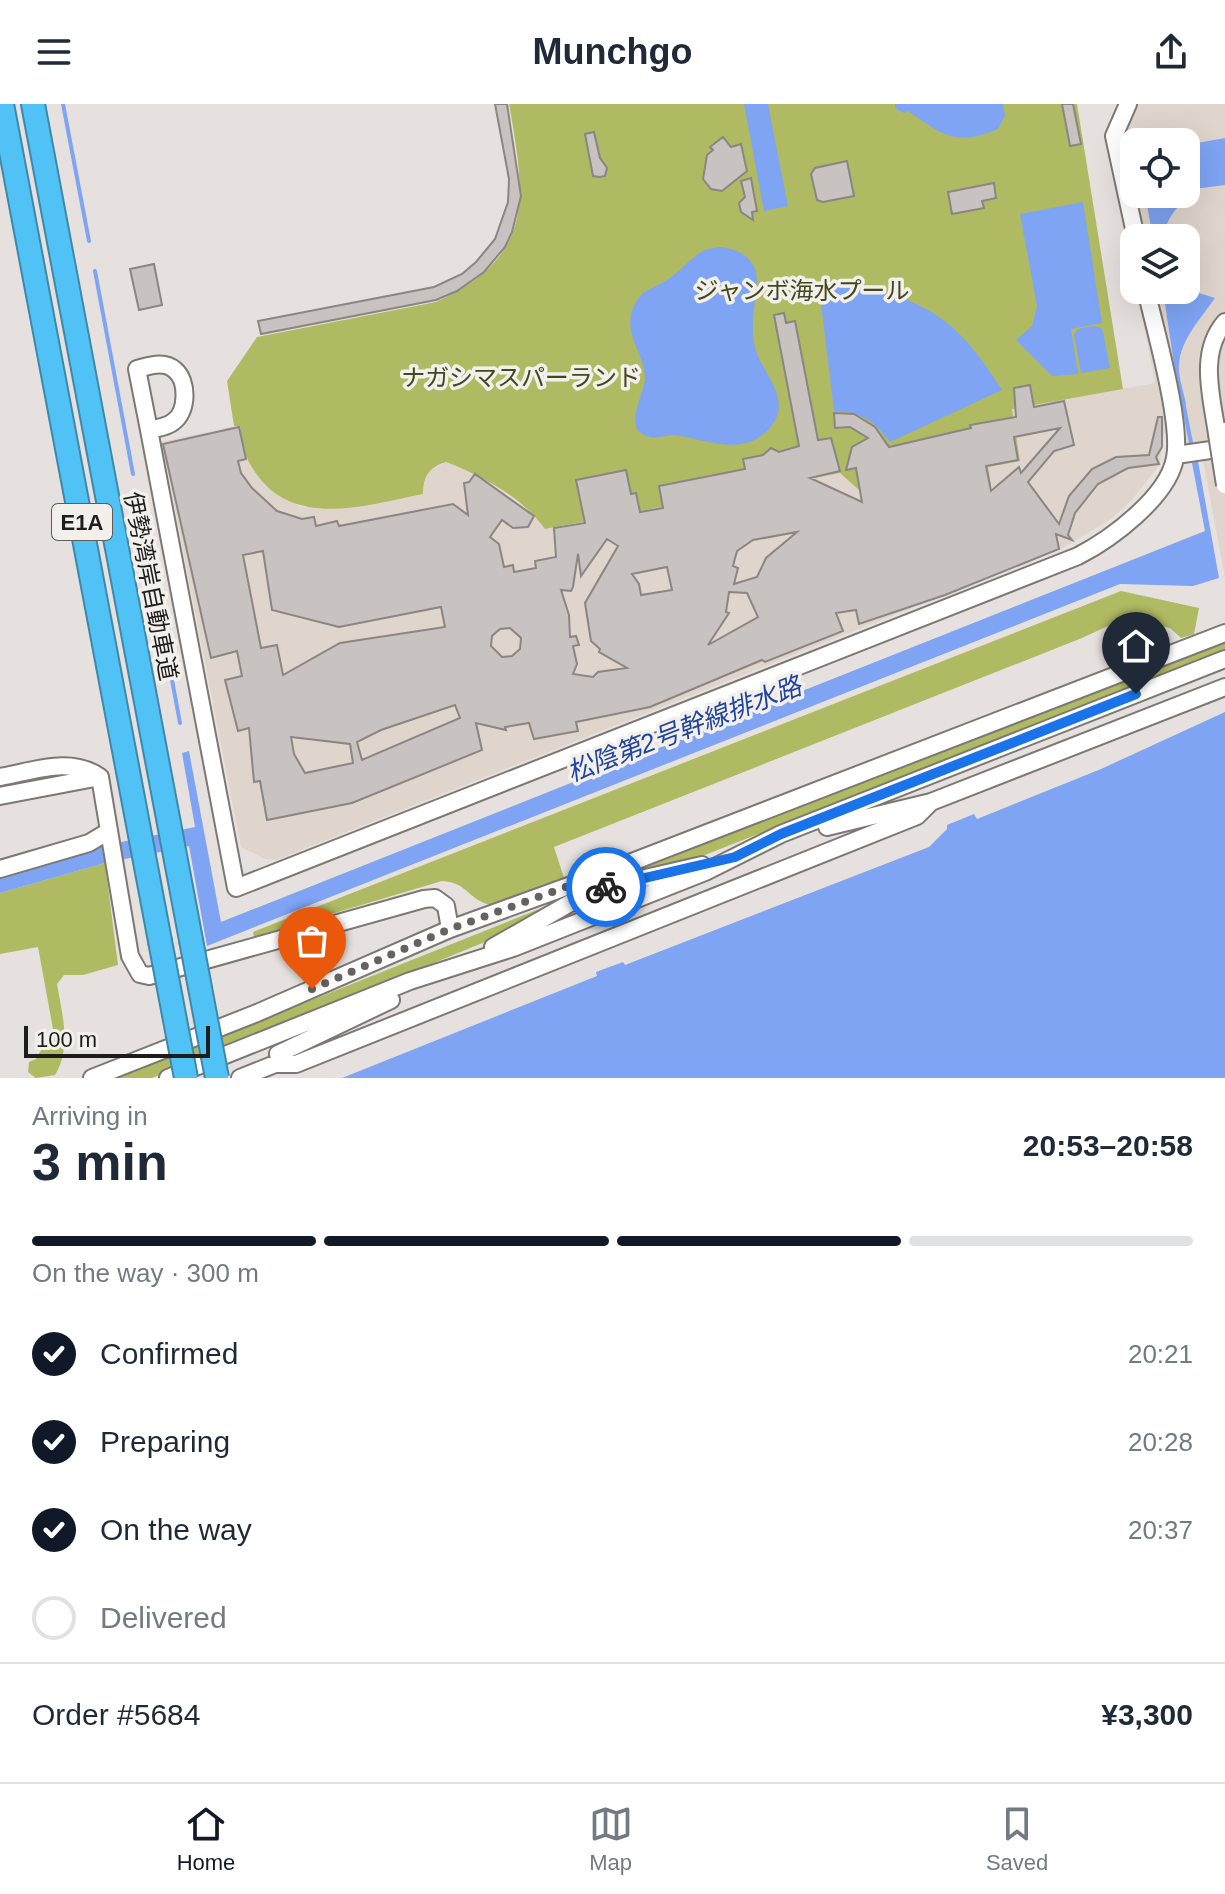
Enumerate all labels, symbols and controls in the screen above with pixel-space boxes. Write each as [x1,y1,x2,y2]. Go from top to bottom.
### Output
icon: menu [32,30,76,74]
icon: share [1149,30,1193,74]
text: Munchgo [533,31,692,72]
map controls [1120,128,1200,304]
button: locate [1120,128,1200,208]
button: layers [1120,224,1200,304]
park label: ジャンボ海水プール [695,277,909,304]
park label: ナガシマスパーランド [401,364,641,391]
street label: 伊勢湾岸自動車道 [119,489,183,683]
road number: E1A [52,504,112,540]
pin [1102,612,1170,694]
icon: home [1114,624,1158,668]
water label: 松陰第2号幹線排水路 [563,670,807,788]
courier [566,847,646,927]
icon: bike [584,865,628,909]
pin [278,907,346,989]
icon: bag [290,919,334,963]
scale bar [24,1022,210,1058]
text: 100 m [36,1027,97,1052]
text: Arriving in [32,1101,148,1131]
text: 20:53–20:58 [1023,1129,1193,1162]
text: 3 min [32,1133,168,1191]
text: On the way · 300 m [32,1258,259,1288]
icon: check [32,1332,76,1376]
text: Confirmed [100,1337,238,1370]
text: 20:21 [1128,1339,1193,1369]
icon: check [32,1420,76,1464]
text: Preparing [100,1425,230,1458]
text: 20:28 [1128,1427,1193,1457]
icon: check [32,1508,76,1552]
text: On the way [100,1513,252,1546]
text: 20:37 [1128,1515,1193,1545]
text: Delivered [100,1601,227,1634]
text: Order #5684 [32,1698,200,1731]
text: ¥3,300 [1101,1698,1193,1731]
tab: Home [177,1802,235,1876]
tab: Map [589,1802,633,1876]
tab: Saved [986,1802,1048,1876]

